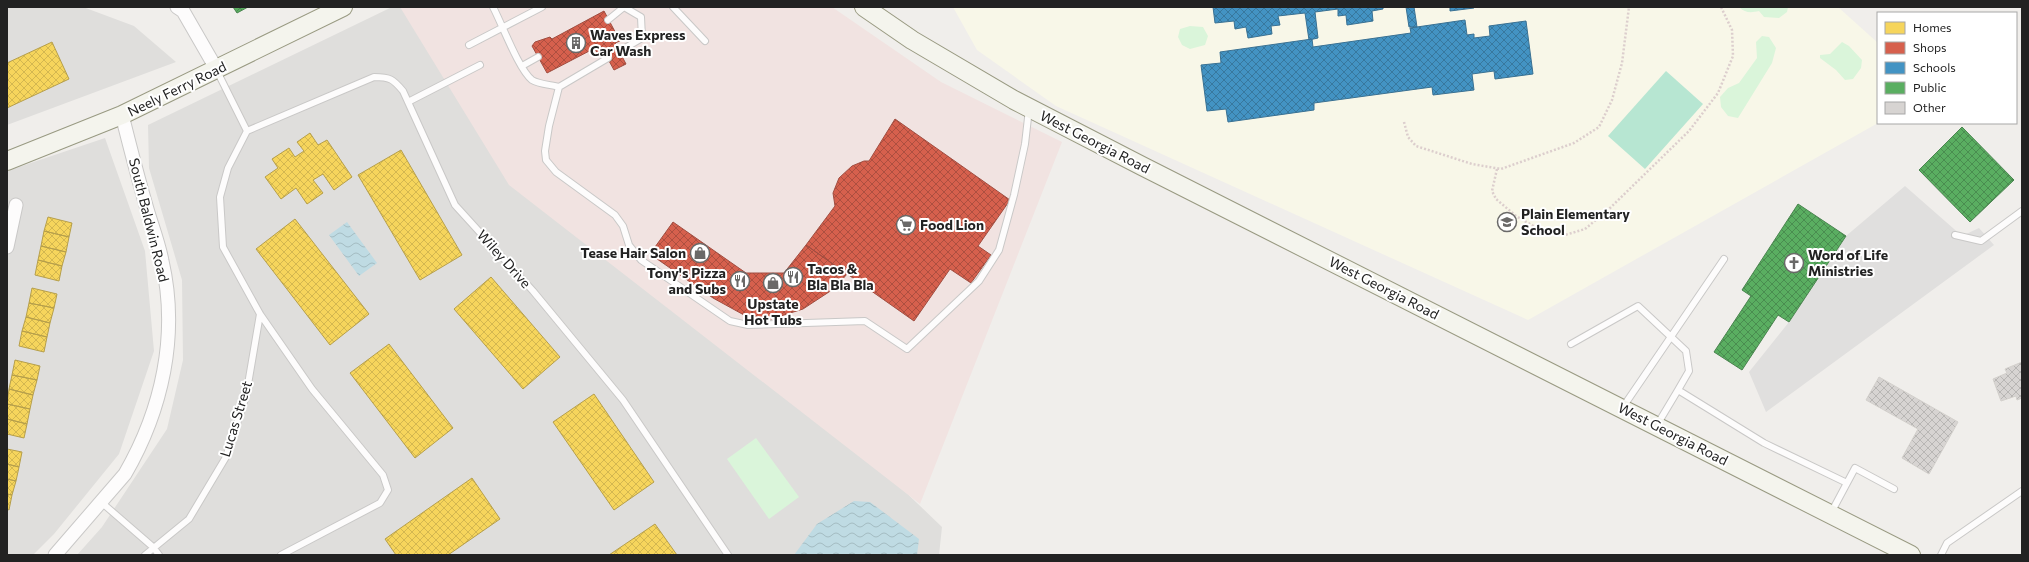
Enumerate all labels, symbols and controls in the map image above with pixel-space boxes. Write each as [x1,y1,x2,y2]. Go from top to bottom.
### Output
legend [1877,12,2017,124]
text: Homes [1913,20,1951,34]
place label: Waves Express Car Wash [590,26,686,59]
building icon: Waves Express Car Wash [565,32,587,54]
text: Shops [1913,40,1947,54]
street label: Neely Ferry Road [125,57,229,120]
text: Schools [1913,60,1956,74]
text: Public [1913,80,1946,94]
text: Other [1913,100,1946,114]
street label: West Georgia Road [1037,107,1153,177]
street label: South Baldwin Road [126,156,173,284]
place label: Plain Elementary School [1521,205,1630,238]
school or university icon: Plain Elementary School [1496,211,1518,233]
supermarket icon: Food Lion [895,214,917,236]
place label: Food Lion [920,216,984,233]
street label: Wiley Drive [474,226,535,291]
shop icon: Tease Hair Salon [689,242,711,264]
place label: Tease Hair Salon [580,244,686,261]
place label: Word of Life Ministries [1808,246,1888,279]
church icon: Word of Life Ministries [1783,252,1805,274]
street label: West Georgia Road [1326,253,1442,323]
place label: Tacos & Bla Bla Bla [807,260,874,293]
place label: Tony's Pizza and Subs [647,264,726,297]
restaurant icon: Tacos & Bla Bla Bla [782,266,804,288]
restaurant icon: Tony's Pizza and Subs [729,270,751,292]
shop icon: Upstate Hot Tubs [762,272,784,294]
place label: Upstate Hot Tubs [744,295,803,328]
street label: Lucas Street [216,378,255,459]
street label: West Georgia Road [1615,399,1731,469]

